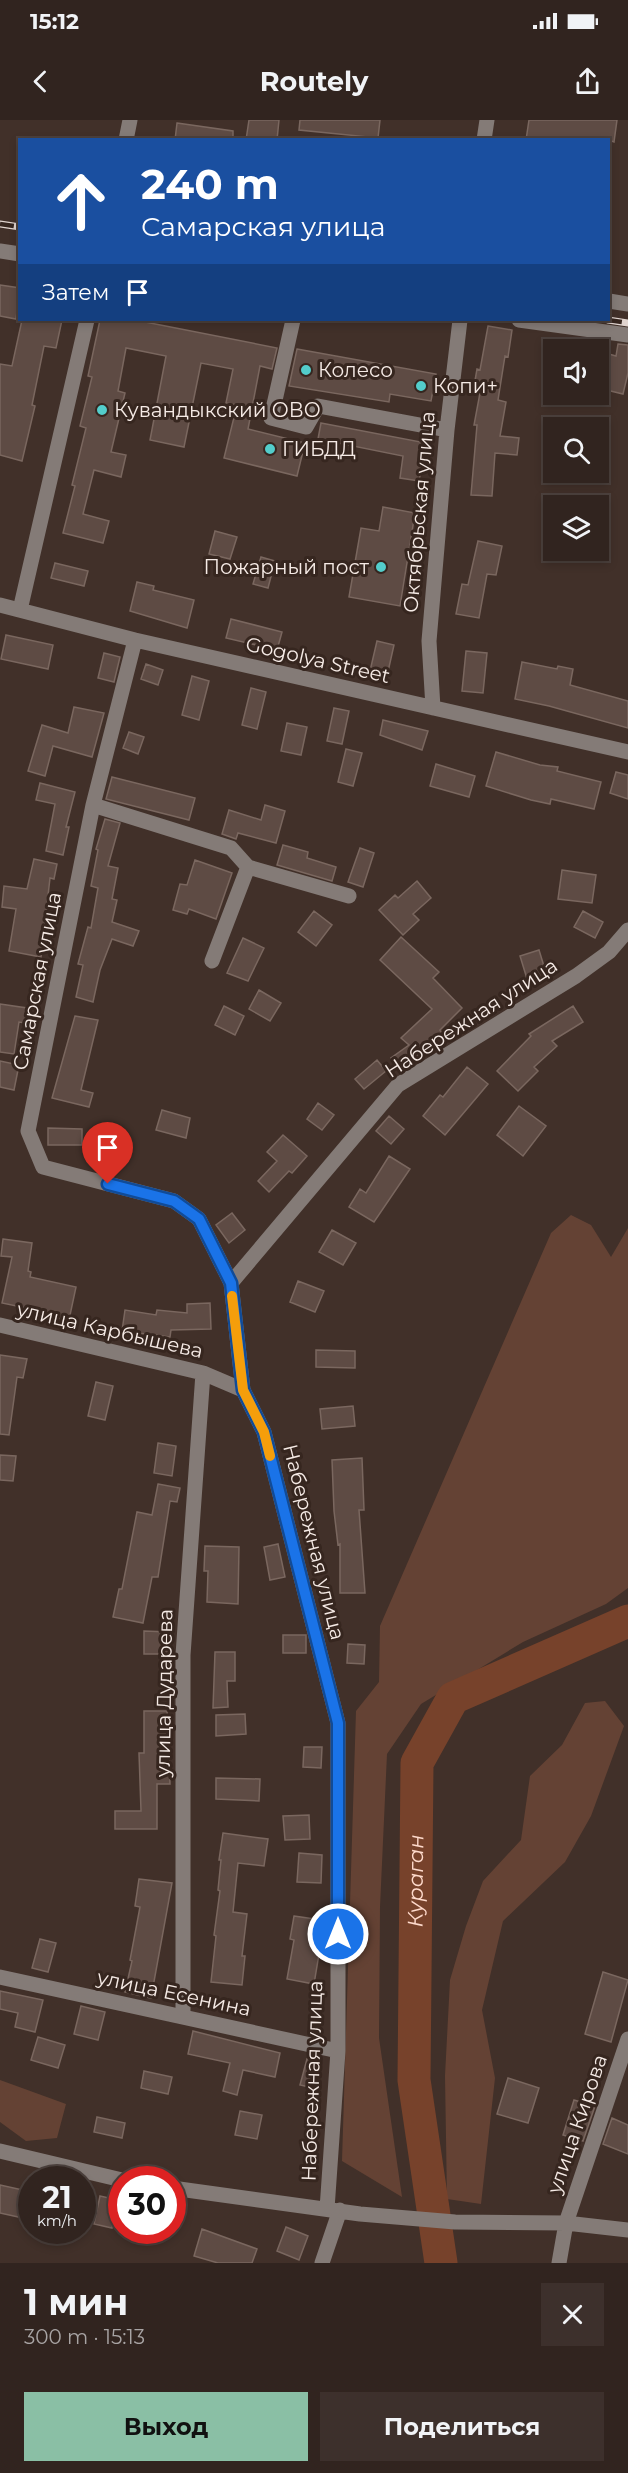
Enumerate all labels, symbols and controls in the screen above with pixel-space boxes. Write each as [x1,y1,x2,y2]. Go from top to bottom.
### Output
text: 15:12 [30,8,79,35]
icon: back [24,65,57,98]
text: Routely [260,65,368,98]
icon: share [571,65,604,98]
text: 240 m [141,158,279,210]
icon: ahead [42,162,120,240]
text: Самарская улица [141,210,386,243]
icon: arrive [121,276,154,309]
text: Затем [42,279,109,306]
map controls [543,339,609,561]
button: sound [543,339,609,405]
place label: Колесо [318,358,393,382]
marker: Колесо [299,363,313,377]
place label: Копи+ [433,374,498,398]
marker: Копи+ [414,379,428,393]
place label: Кувандыкский ОВО [114,398,321,422]
marker: Кувандыкский ОВО [95,403,109,417]
street label: Октябрьская улица [398,410,440,614]
button: search [543,417,609,483]
place label: ГИБДД [282,437,356,461]
marker: ГИБДД [263,442,277,456]
button: layers [543,495,609,561]
place label: Пожарный пост [204,555,370,579]
marker: Пожарный пост [374,560,388,574]
street label: Gogolya Street [243,632,393,688]
street label: Самарская улица [8,890,66,1072]
street label: Набережная улица [380,953,562,1083]
pin [82,1122,133,1184]
icon: arrive [91,1131,124,1164]
street label: улица Карбышева [14,1297,205,1363]
street label: Набережная улица [278,1442,350,1642]
street label: улица Дударева [151,1609,177,1778]
water label: Кураган [402,1834,428,1928]
position arrow [306,1902,370,1966]
street label: улица Есенина [94,1965,253,2021]
street label: Набережная улица [297,1980,327,2182]
street label: улица Кирова [542,2051,612,2198]
speed limit sign: 30 [108,2166,186,2244]
text: 21 [42,2179,72,2216]
text: km/h [37,2211,77,2230]
text: 1 мин [24,2280,128,2324]
button: close [541,2283,604,2346]
text: 300 m · 15:13 [24,2325,145,2349]
button: Выход [24,2392,308,2461]
button: Поделиться [320,2392,604,2461]

